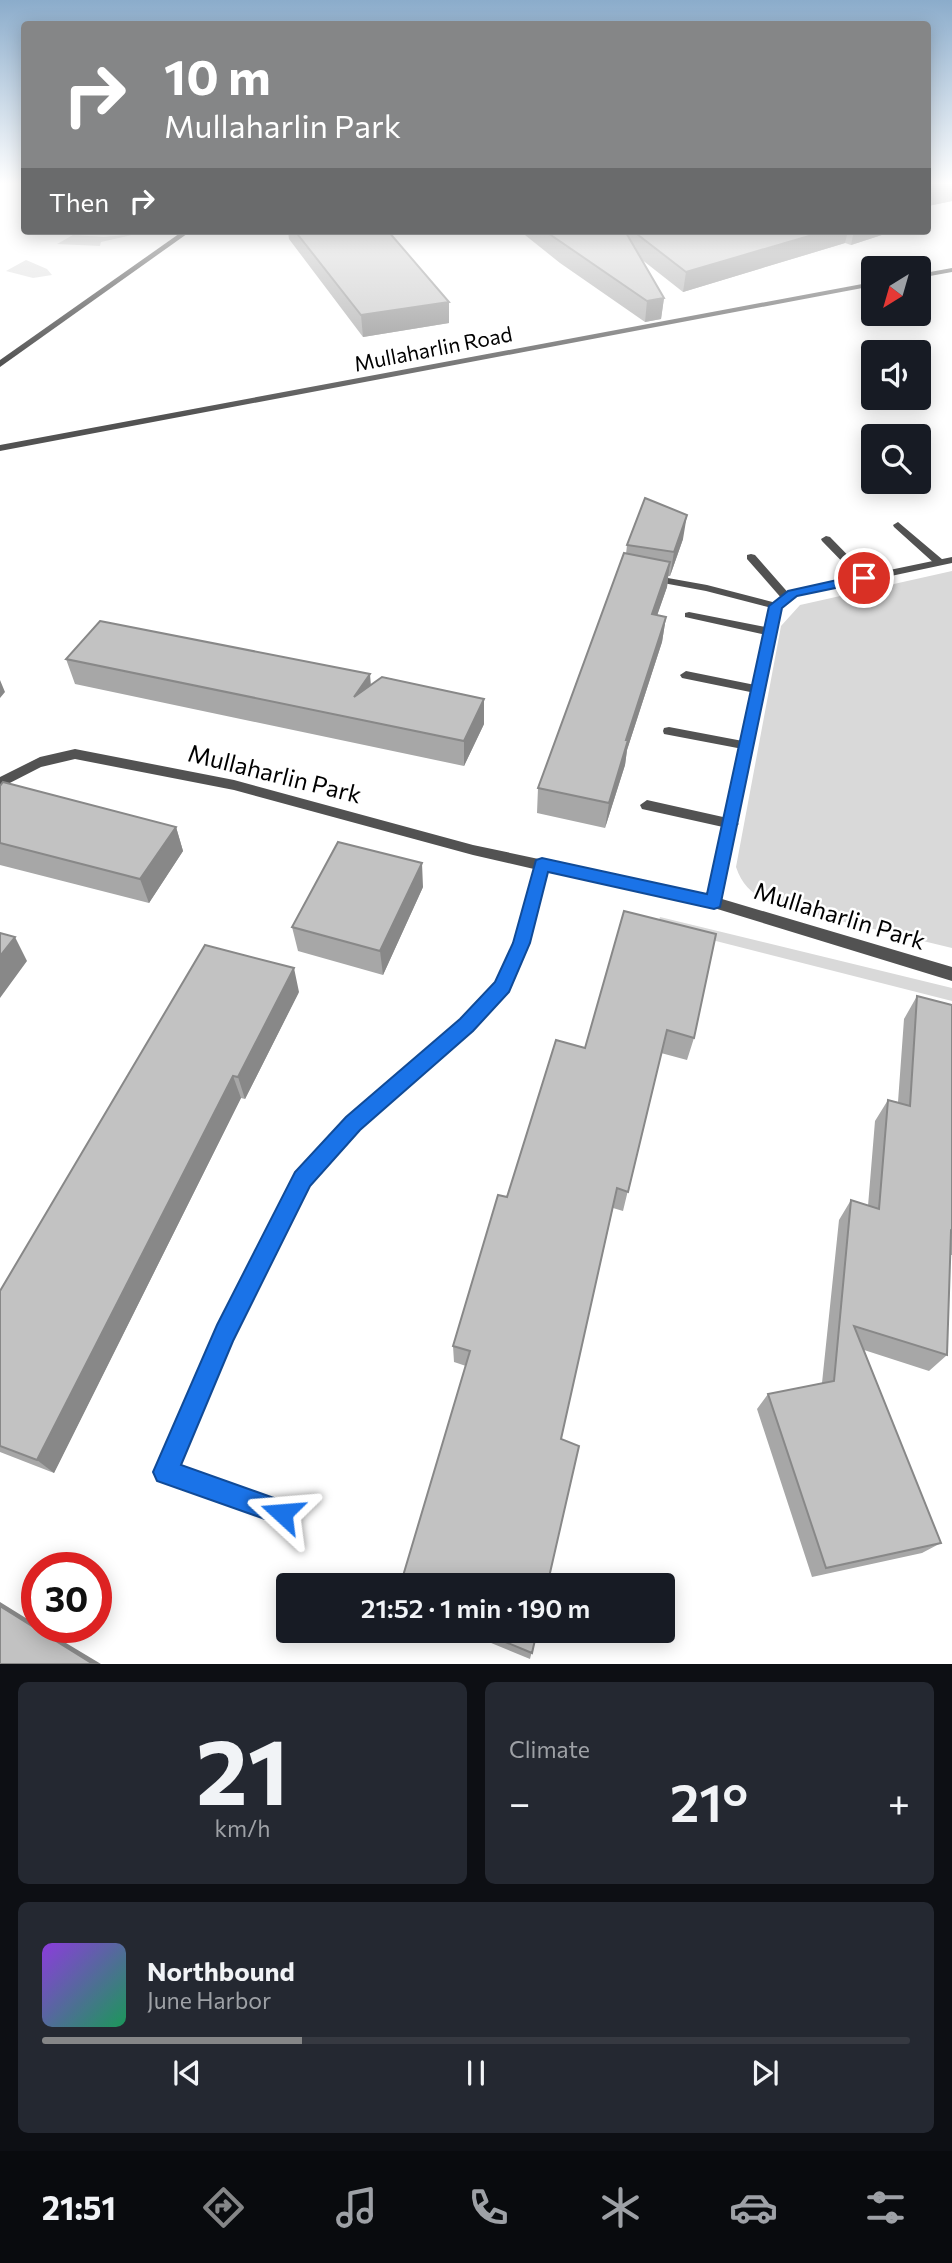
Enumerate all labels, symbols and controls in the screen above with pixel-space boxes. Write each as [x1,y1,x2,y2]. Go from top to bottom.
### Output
text: 10 m [164,45,271,105]
icon: right [49,49,140,140]
text: Mullaharlin Park [164,105,401,145]
icon: right [123,182,161,220]
text: Then [49,186,109,217]
north arrow [861,256,931,326]
map controls [861,256,931,494]
street label: Mullaharlin Road [352,320,514,376]
button: sound [861,340,931,410]
button: search [861,424,931,494]
pin [834,548,894,608]
icon: arrive [845,559,883,597]
street label: Mullaharlin Park [185,737,365,809]
street label: Mullaharlin Park [751,875,929,955]
position arrow [245,1476,319,1550]
speed limit sign: 30 [21,1552,112,1643]
text: 21:52 · 1 min · 190 m [361,1592,590,1623]
text: 21 [196,1712,289,1824]
text: Climate [509,1735,590,1763]
text: 21° [670,1769,748,1833]
text: − [509,1778,531,1825]
text: + [888,1778,910,1825]
text: km/h [215,1814,270,1842]
text: Northbound [147,1955,295,1986]
text: June Harbor [147,1986,271,2014]
icon: previous [168,2054,206,2092]
icon: pause [457,2054,495,2092]
icon: next [746,2054,784,2092]
icon: directions [199,2183,248,2232]
icon: music [332,2183,381,2232]
icon: phone [464,2183,513,2232]
icon: climate [596,2183,645,2232]
icon: car [729,2183,778,2232]
icon: filters [861,2183,910,2232]
text: 21:51 [42,2187,116,2227]

